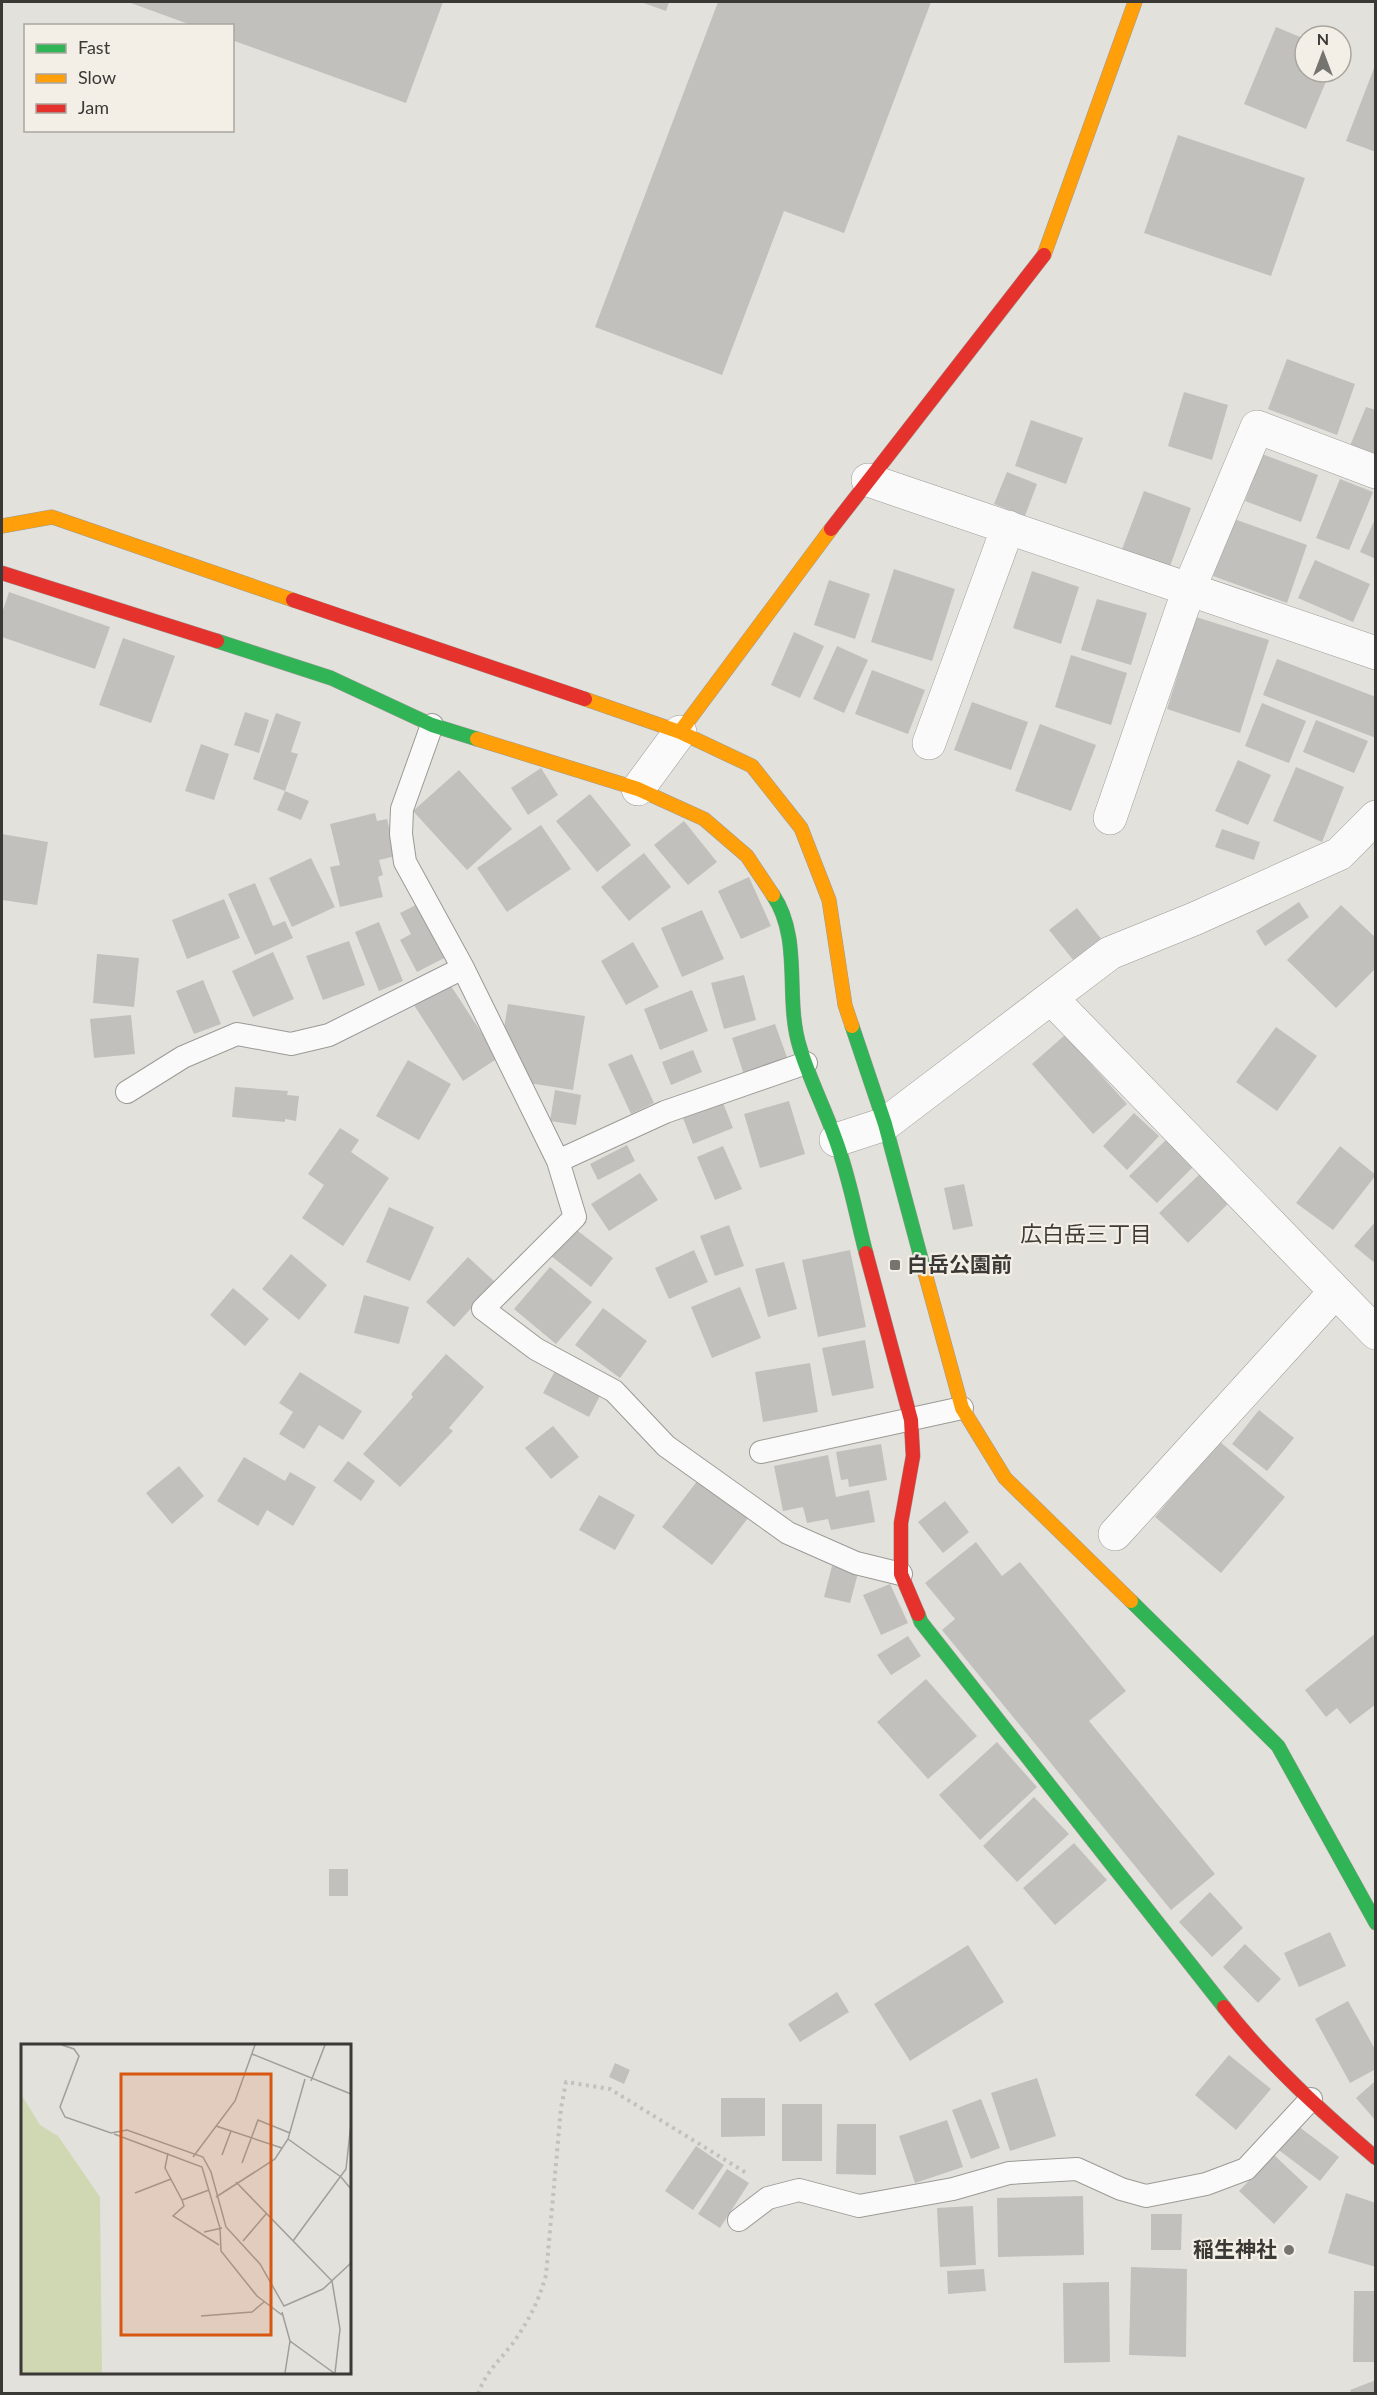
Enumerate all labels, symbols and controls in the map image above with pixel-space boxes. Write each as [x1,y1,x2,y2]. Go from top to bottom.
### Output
legend [24,24,234,132]
north arrow [1293,24,1353,84]
text: N [1317,29,1329,48]
text: Fast [78,36,111,58]
text: Slow [78,66,116,88]
text: Jam [78,96,109,118]
district label: 広白岳三丁目 [1020,1220,1152,1247]
place label: 白岳公園前 [907,1251,1012,1276]
marker: 白岳公園前 [888,1258,902,1272]
inset map [21,2044,351,2374]
place label: 稲生神社 [1193,2236,1277,2261]
marker: 稲生神社 [1282,2243,1296,2257]

